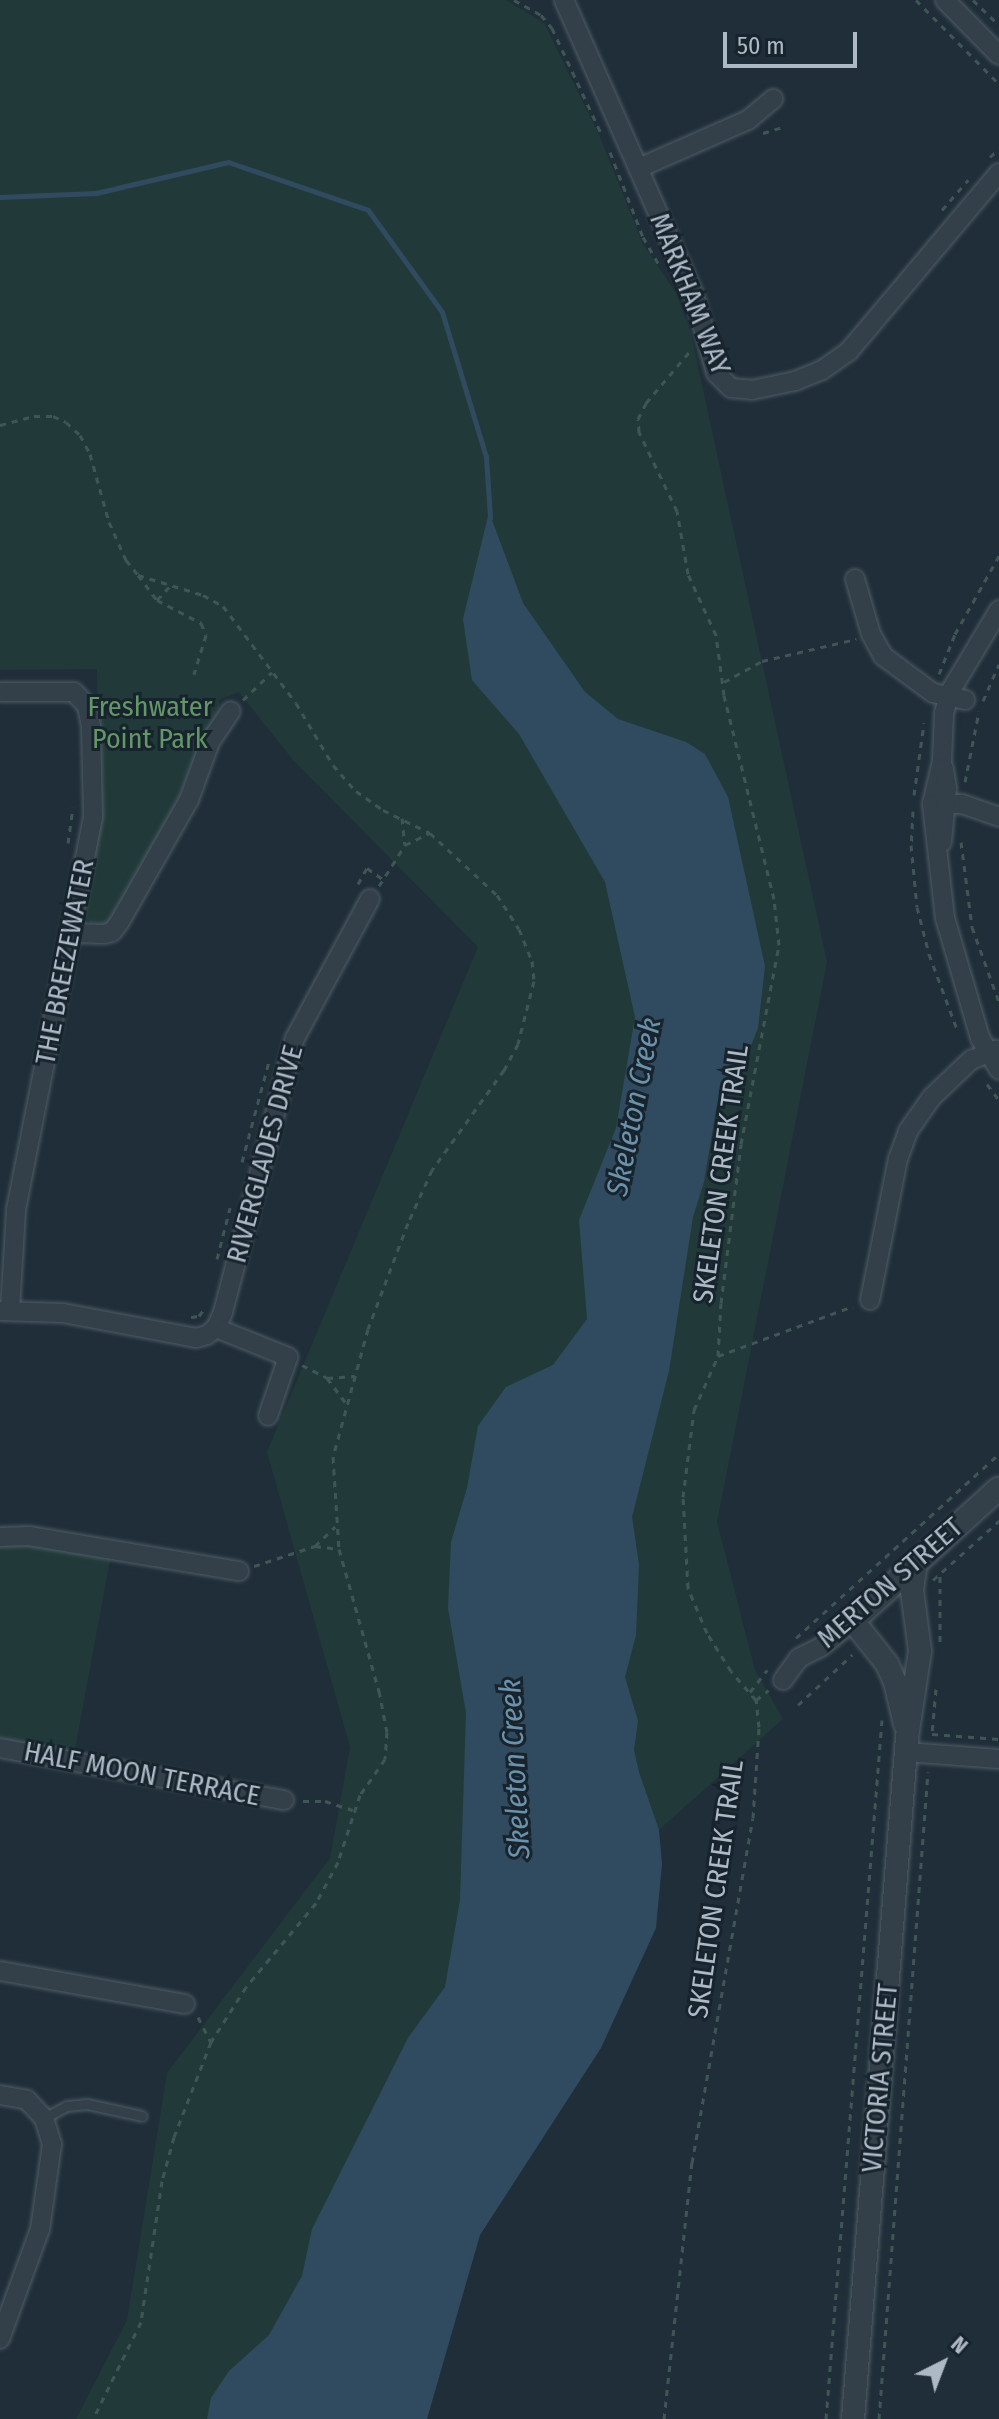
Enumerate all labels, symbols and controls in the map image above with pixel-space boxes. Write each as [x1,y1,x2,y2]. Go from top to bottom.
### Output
scale bar [727,16,861,66]
text: 50 m [737,32,785,60]
street label: MARKHAM WAY [642,208,738,380]
park label: Freshwater Point Park [88,690,212,756]
street label: THE BREEZEWATER [29,857,101,1067]
water label: Skeleton Creek [599,1015,669,1199]
street label: RIVERGLADES DRIVE [220,1041,310,1267]
street label: SKELETON CREEK TRAIL [686,1043,756,1305]
street label: MERTON STREET [810,1511,970,1655]
water label: Skeleton Creek [492,1678,538,1860]
street label: HALF MOON TERRACE [21,1735,263,1813]
street label: SKELETON CREEK TRAIL [681,1758,751,2020]
street label: VICTORIA STREET [855,1982,905,2174]
north arrow [903,2323,983,2403]
text: N [945,2330,973,2359]

